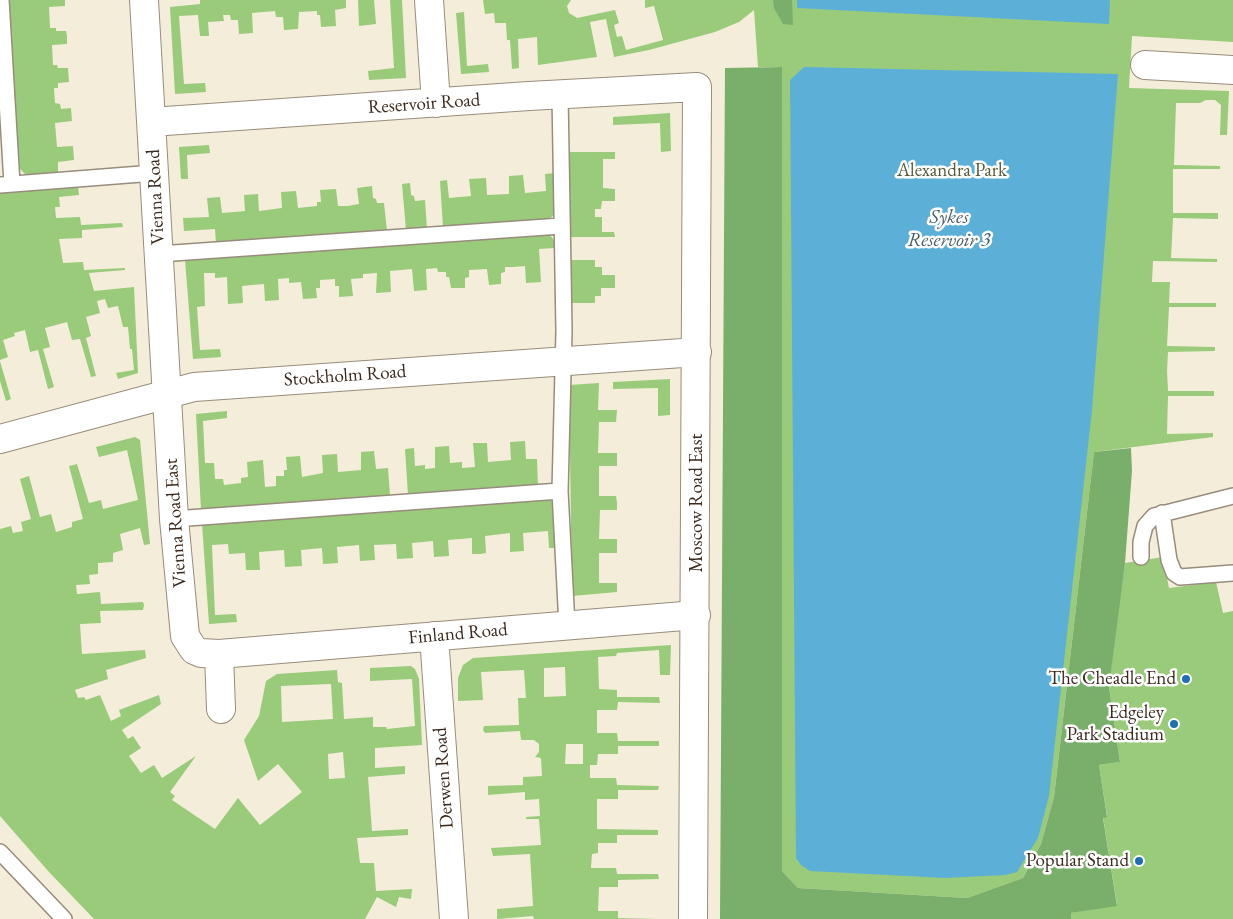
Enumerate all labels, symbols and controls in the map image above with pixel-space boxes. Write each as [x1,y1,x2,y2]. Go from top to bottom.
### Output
street label: Reservoir Road [367,89,481,119]
street label: Vienna Road [142,149,170,245]
park label: Alexandra Park [897,160,1007,182]
water label: Sykes Reservoir 3 [907,206,991,253]
street label: Stockholm Road [283,360,407,392]
street label: Moscow Road East [686,433,708,573]
street label: Vienna Road East [160,458,192,588]
street label: Finland Road [407,618,509,650]
place label: The Cheadle End [1048,668,1176,690]
marker: The Cheadle End [1180,673,1192,685]
place label: Edgeley Park Stadium [1066,702,1164,746]
marker: Edgeley Park Stadium [1168,718,1180,730]
street label: Derwen Road [429,727,459,829]
place label: Popular Stand [1026,850,1129,872]
marker: Popular Stand [1133,855,1145,867]

